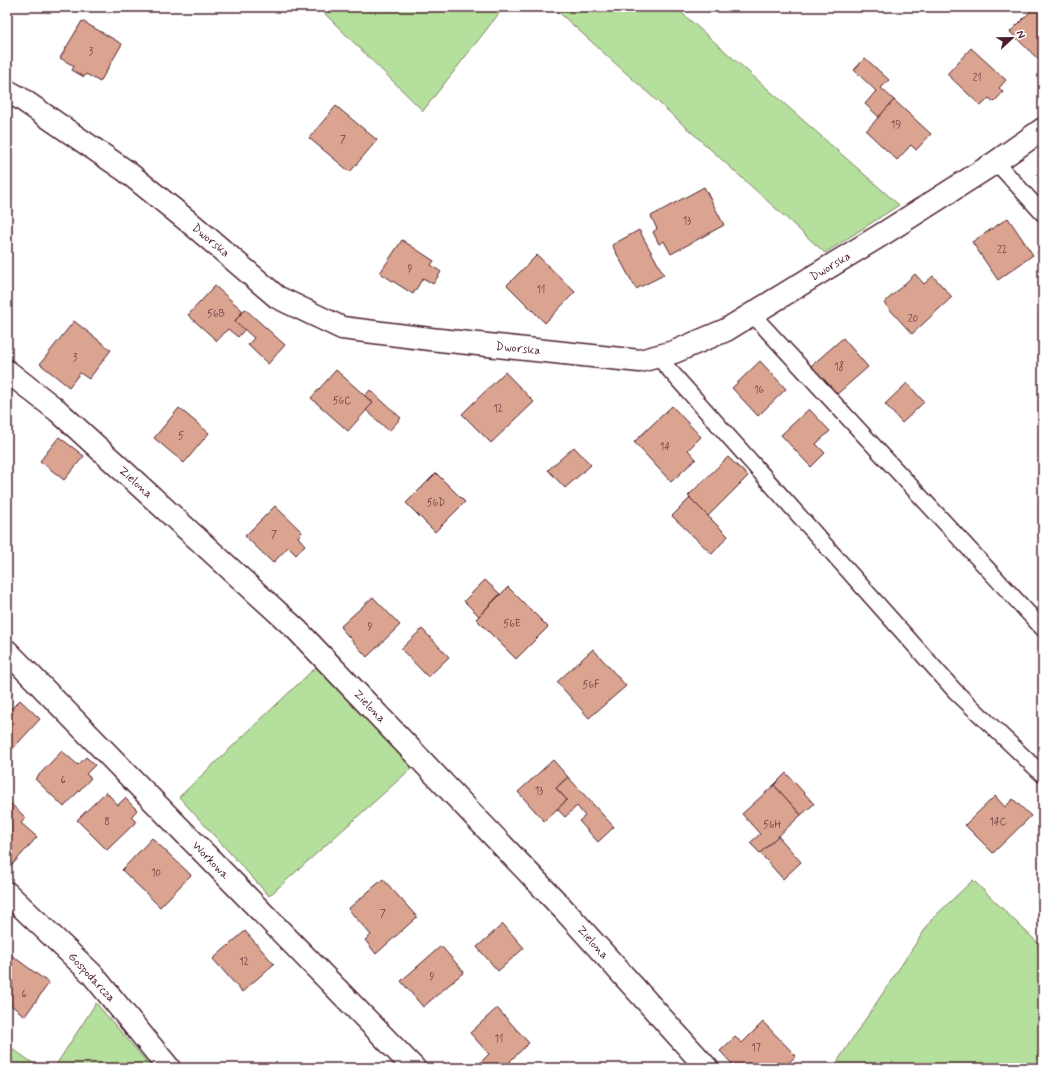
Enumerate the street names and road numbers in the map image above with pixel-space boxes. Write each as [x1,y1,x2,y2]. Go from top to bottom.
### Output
street label: Dworska [188,220,233,261]
street label: Dworska [807,248,854,285]
street label: Dworska [495,339,541,359]
street label: Zielona [115,463,156,502]
street label: Zielona [350,687,389,727]
street label: Workowa [188,838,233,884]
street label: Zielona [573,922,612,963]
street label: Gospodarcza [64,949,118,1006]

